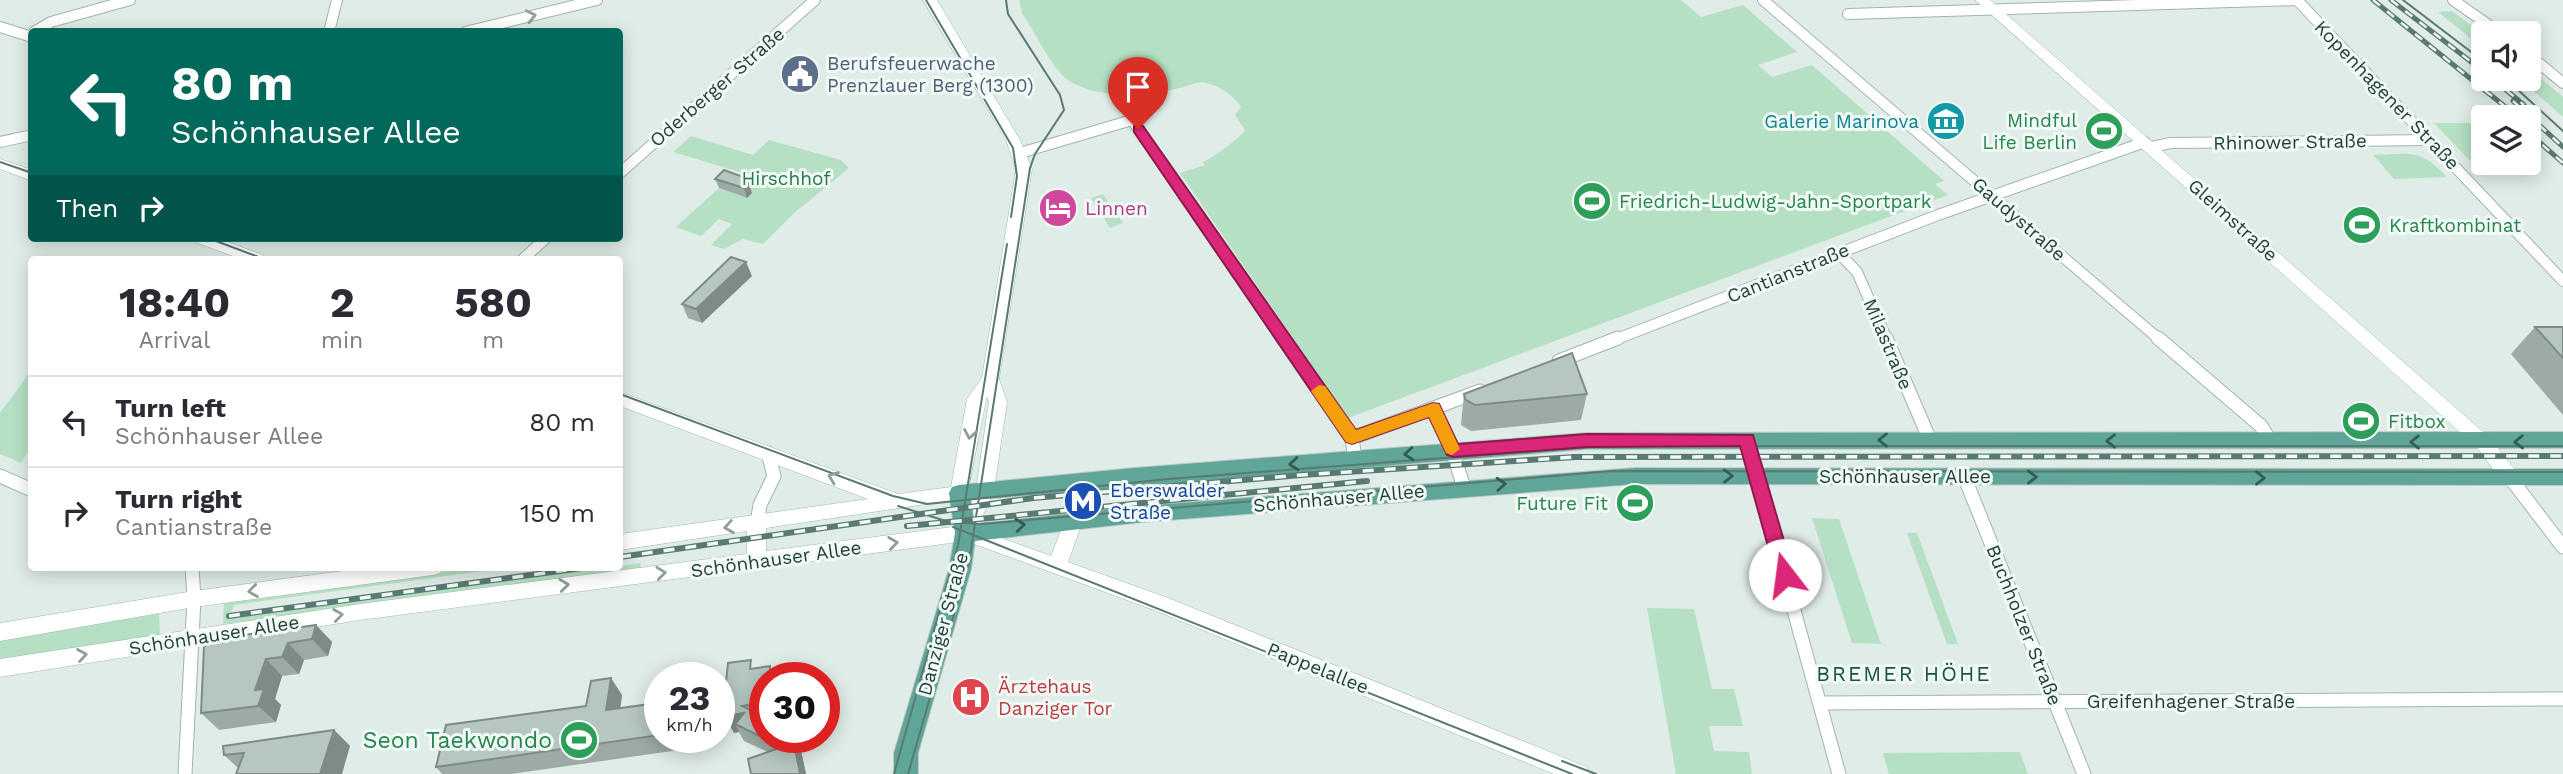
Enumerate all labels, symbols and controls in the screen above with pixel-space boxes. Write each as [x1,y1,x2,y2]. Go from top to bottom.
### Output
one-way arrow [525,10,537,24]
street label: Kopenhagener Straße [2310,15,2464,175]
map controls [2471,21,2541,175]
button: sound [2471,21,2541,91]
street label: Oderberger Straße [645,22,789,152]
place label: Berufsfeuerwache Prenzlauer Berg (1300) [827,52,1034,97]
public building icon: Berufsfeuerwache Prenzlauer Berg (1300) [779,53,821,95]
text: 80 m [171,54,293,112]
icon: left [56,56,147,147]
pin [1108,57,1168,129]
icon: arrive [1119,68,1157,106]
museum icon: Galerie Marinova [1925,100,1967,142]
button: layers [2471,105,2541,175]
place label: Mindful Life Berlin [1982,109,2077,154]
place label: Galerie Marinova [1764,110,1919,133]
sports icon: Mindful Life Berlin [2083,110,2125,152]
text: Schönhauser Allee [171,113,461,151]
street label: Rhinower Straße [2213,129,2367,155]
park label: Hirschhof [741,167,831,190]
street label: Gaudystraße [1967,172,2071,266]
street label: Gleimstraße [2183,174,2283,266]
sports icon: Friedrich-Ludwig-Jahn-Sportpark [1571,180,1613,222]
hotel icon: Linnen [1037,187,1079,229]
icon: right [132,189,170,227]
place label: Friedrich-Ludwig-Jahn-Sportpark [1619,190,1932,213]
text: Then [56,193,118,223]
place label: Linnen [1085,197,1148,220]
sports icon: Kraftkombinat [2341,204,2383,246]
place label: Kraftkombinat [2389,214,2521,237]
street label: Cantianstraße [1723,238,1853,308]
text: 18:40 [119,278,230,327]
text: 2 [330,278,355,327]
text: 580 [454,278,532,327]
street label: Milastraße [1859,295,1917,393]
text: Arrival [139,327,210,354]
text: min [321,327,363,354]
text: m [482,327,504,354]
text: Turn left [115,393,226,423]
sports icon: Fitbox [2340,400,2382,442]
icon: left [56,403,94,441]
text: 80 m [529,407,595,437]
place label: Fitbox [2388,410,2446,433]
text: Schönhauser Allee [115,423,323,450]
one-way arrow [963,428,978,440]
one-way arrow [1877,432,1888,448]
one-way arrow [2105,433,2115,449]
one-way arrow [2409,434,2420,450]
one-way arrow [2513,434,2524,449]
one-way arrow [1403,446,1414,461]
one-way arrow [1289,456,1300,471]
street label: Schönhauser Allee [1819,465,1991,488]
one-way arrow [1723,468,1734,484]
one-way arrow [2027,469,2038,484]
one-way arrow [2255,470,2265,486]
one-way arrow [827,472,839,486]
one-way arrow [1496,477,1507,492]
place label: Eberswalder Straße [1110,479,1225,524]
street label: Schönhauser Allee [1252,479,1426,517]
metro station icon: Eberswalder Straße [1062,480,1104,522]
sports icon: Future Fit [1614,482,1656,524]
text: Turn right [115,484,242,514]
place label: Future Fit [1516,492,1608,515]
icon: right [56,494,94,532]
text: 150 m [520,498,595,528]
text: Cantianstraße [115,514,272,541]
one-way arrow [1015,518,1026,533]
one-way arrow [723,519,735,534]
street label: Schönhauser Allee [689,536,863,582]
one-way arrow [888,536,899,551]
position arrow [1748,538,1822,612]
street label: Buchholzer Straße [1981,541,2067,709]
street label: Danziger Straße [913,550,973,698]
one-way arrow [656,566,667,581]
one-way arrow [558,577,570,592]
one-way arrow [247,583,259,598]
one-way arrow [333,608,344,623]
street label: Schönhauser Allee [127,610,301,660]
street label: Pappelallee [1264,637,1372,699]
one-way arrow [76,648,88,663]
district label: BREMER HÖHE [1816,661,1992,686]
speed limit sign: 30 [749,662,840,753]
place label: Ärztehaus Danziger Tor [998,675,1113,720]
hospital icon: Ärztehaus Danziger Tor [950,676,992,718]
text: 23 [669,677,710,719]
street label: Greifenhagener Straße [2087,690,2295,713]
text: km/h [666,714,713,735]
sports icon: Seon Taekwondo [558,719,600,761]
place label: Seon Taekwondo [363,727,552,754]

